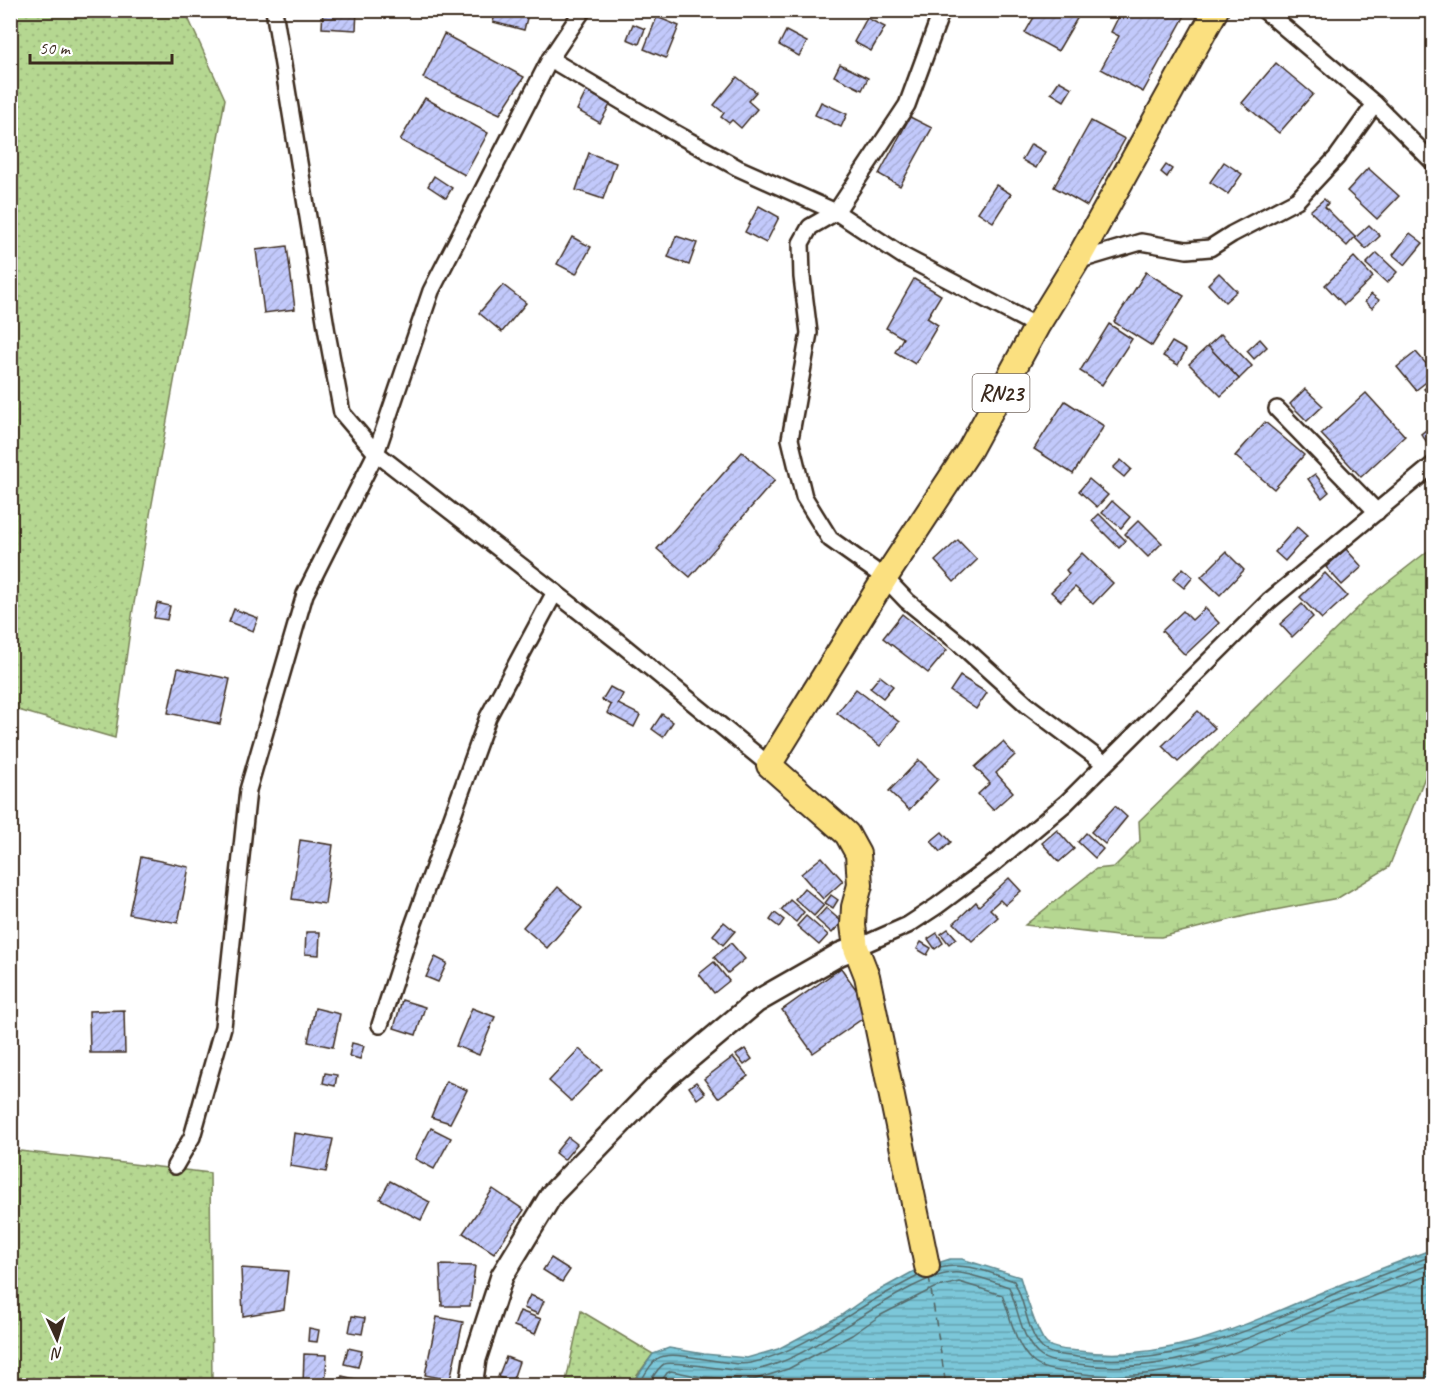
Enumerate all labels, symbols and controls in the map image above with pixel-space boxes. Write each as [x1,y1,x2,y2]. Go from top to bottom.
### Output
scale bar [30,27,172,65]
text: 50 m [39,37,72,59]
road number: RN23 [972,374,1030,412]
north arrow [27,1309,87,1369]
text: N [49,1343,64,1364]

